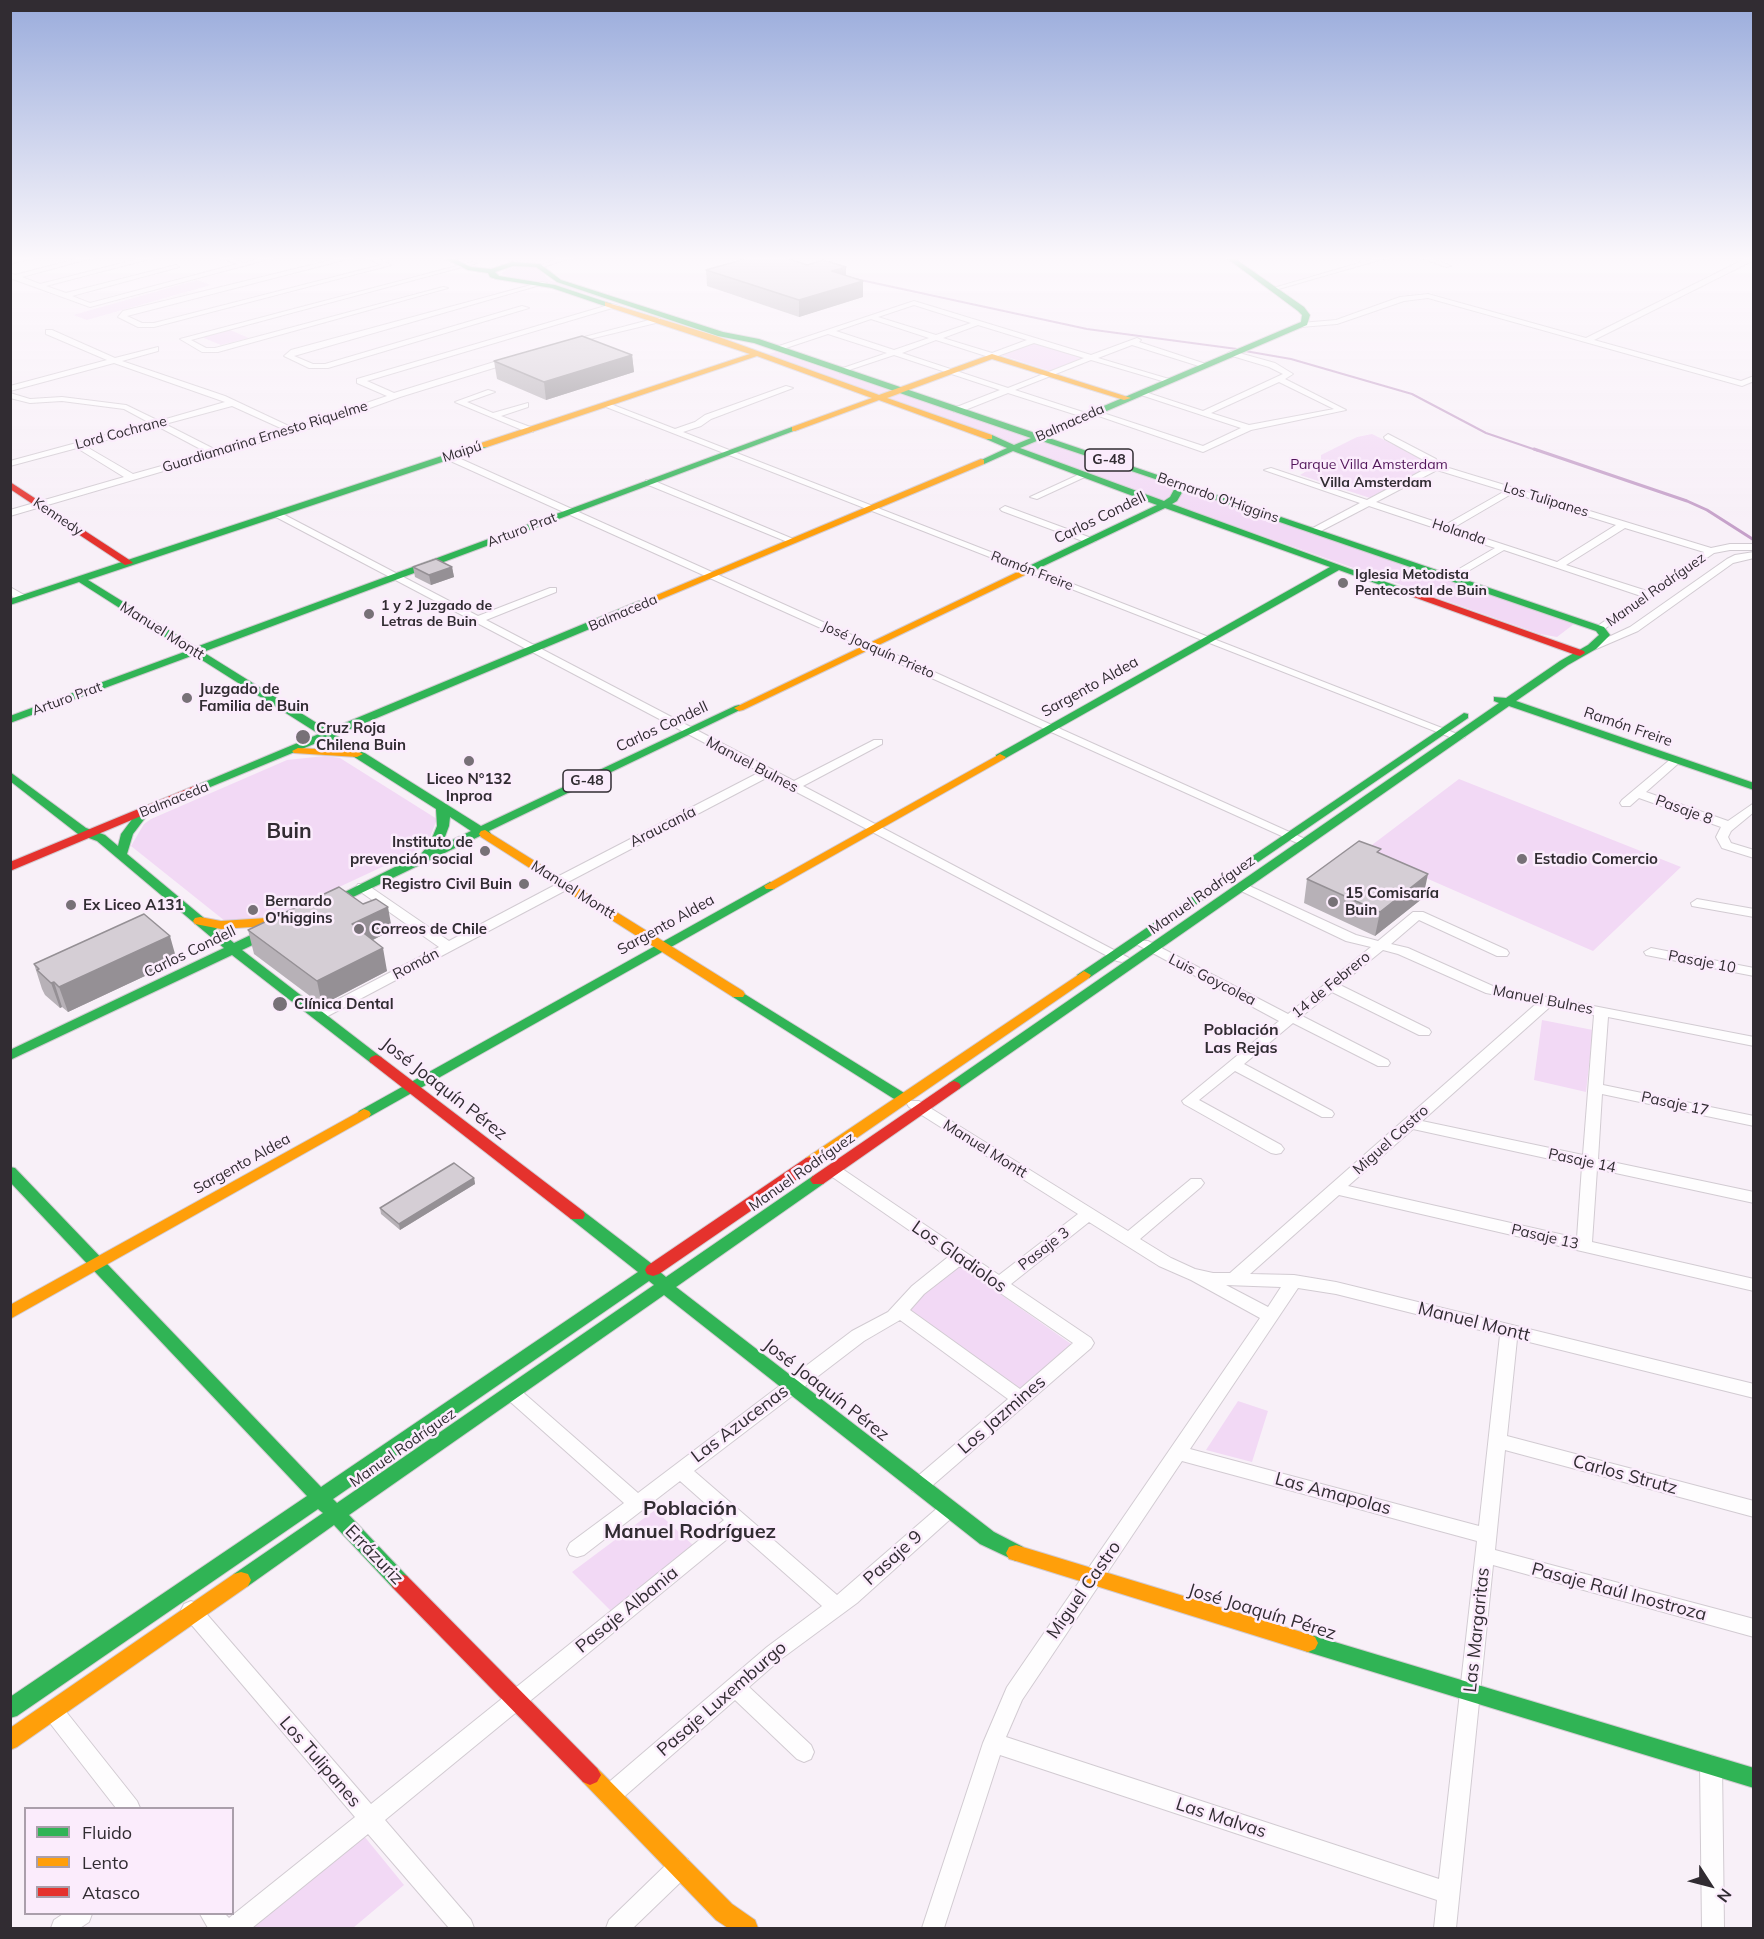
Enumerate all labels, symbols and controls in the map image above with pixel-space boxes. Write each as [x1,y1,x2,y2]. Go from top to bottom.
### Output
street label: Guardiamarina Ernesto Riquelme [160,398,370,476]
street label: Balmaceda [1033,400,1107,446]
street label: Lord Cochrane [73,413,169,453]
street label: Maipú [440,438,484,466]
road number: G-48 [1085,449,1133,471]
park label: Parque Villa Amsterdam [1290,457,1448,473]
street label: Bernardo O'Higgins [1155,469,1281,527]
district label: Villa Amsterdam [1320,475,1432,491]
street label: Los Tulipanes [1502,479,1590,521]
street label: Carlos Condell [1051,488,1149,548]
street label: Kennedy [30,494,86,540]
street label: Arturo Prat [485,509,559,551]
street label: Holanda [1430,515,1488,549]
street label: Ramón Freire [989,548,1075,594]
street label: Manuel Rodríguez [1603,550,1709,630]
place label: Iglesia Metodista Pentecostal de Buin [1355,567,1487,600]
marker: Iglesia Metodista Pentecostal de Buin [1336,576,1350,590]
street label: Balmaceda [586,591,660,635]
street label: Manuel Montt [117,598,207,664]
place label: 1 y 2 Juzgado de Letras de Buin [381,598,492,630]
marker: 1 y 2 Juzgado de Letras de Buin [362,607,376,621]
street label: José Joaquín Prieto [819,618,937,682]
street label: Sargento Aldea [1038,653,1142,721]
street label: Arturo Prat [30,679,104,719]
place label: Juzgado de Familia de Buin [199,680,309,715]
marker: Juzgado de Familia de Buin [180,691,194,705]
street label: Carlos Condell [613,698,711,756]
street label: Ramón Freire [1581,703,1675,751]
place label: Cruz Roja Chilena Buin [316,719,406,754]
marker: Cruz Roja Chilena Buin [294,728,312,746]
street label: Manuel Bulnes [703,733,801,797]
marker: Liceo N°132 Inproa [462,754,476,768]
place label: Liceo N°132 Inproa [427,770,511,805]
road number: G-48 [563,770,611,792]
street label: Balmaceda [137,779,211,821]
street label: Pasaje 8 [1653,791,1715,829]
street label: Araucanía [627,803,699,851]
district label: Buin [266,819,312,845]
place label: Instituto de prevención social [350,833,473,868]
marker: Instituto de prevención social [478,844,492,858]
place label: Estadio Comercio [1534,850,1658,868]
street label: Manuel Rodríguez [1145,852,1259,938]
marker: Estadio Comercio [1515,852,1529,866]
street label: Manuel Montt [528,857,618,923]
place label: Registro Civil Buin [382,875,512,893]
marker: Registro Civil Buin [517,877,531,891]
place label: 15 Comisaría Buin [1345,884,1439,919]
street label: Sargento Aldea [614,891,718,959]
place label: Bernardo O'higgins [265,892,333,927]
marker: 15 Comisaría Buin [1326,895,1340,909]
place label: Ex Liceo A131 [83,896,183,914]
marker: Ex Liceo A131 [64,898,78,912]
marker: Bernardo O'higgins [246,903,260,917]
place label: Correos de Chile [371,920,487,938]
street label: Carlos Condell [141,922,239,982]
marker: Correos de Chile [352,922,366,936]
street label: Román [390,944,442,984]
street label: Pasaje 10 [1667,947,1737,977]
street label: 14 de Febrero [1288,948,1374,1022]
street label: Luis Goycolea [1165,950,1259,1010]
street label: Manuel Bulnes [1491,981,1595,1019]
marker: Clínica Dental [271,995,289,1013]
place label: Clínica Dental [294,995,394,1013]
district label: Población Las Rejas [1203,1020,1279,1058]
street label: José Joaquín Pérez [377,1033,511,1145]
street label: Pasaje 17 [1640,1088,1710,1120]
street label: Miguel Castro [1350,1101,1432,1179]
street label: Manuel Montt [940,1116,1030,1182]
street label: Manuel Rodríguez [745,1129,859,1215]
street label: Sargento Aldea [190,1130,294,1198]
street label: Pasaje 14 [1547,1145,1617,1177]
street label: Los Gladiolos [907,1216,1011,1298]
street label: Pasaje 13 [1510,1221,1580,1253]
street label: Pasaje 3 [1015,1224,1073,1274]
street label: Manuel Montt [1416,1298,1532,1346]
street label: José Joaquín Pérez [759,1334,893,1446]
street label: Los Jazmines [954,1371,1050,1459]
street label: Las Azucenas [687,1380,793,1468]
street label: Manuel Rodríguez [346,1405,460,1491]
street label: Carlos Strutz [1570,1451,1680,1499]
street label: Las Amapolas [1273,1468,1393,1520]
district label: Población Manuel Rodríguez [604,1497,776,1544]
street label: Errázuriz [340,1521,408,1589]
street label: Pasaje 9 [859,1526,927,1590]
street label: Miguel Castro [1042,1537,1126,1643]
street label: Pasaje Raúl Inostroza [1529,1558,1709,1626]
street label: Pasaje Albania [572,1562,682,1658]
street label: Las Margaritas [1460,1567,1494,1693]
street label: José Joaquín Pérez [1185,1579,1339,1645]
street label: Pasaje Luxemburgo [653,1637,791,1761]
street label: Los Tulipanes [275,1712,365,1812]
street label: Las Malvas [1173,1793,1269,1843]
legend [24,1807,234,1915]
text: Fluido [82,1821,132,1844]
text: Lento [82,1851,129,1874]
north arrow [1680,1855,1740,1915]
text: Atasco [82,1881,140,1904]
text: N [1713,1885,1736,1906]

